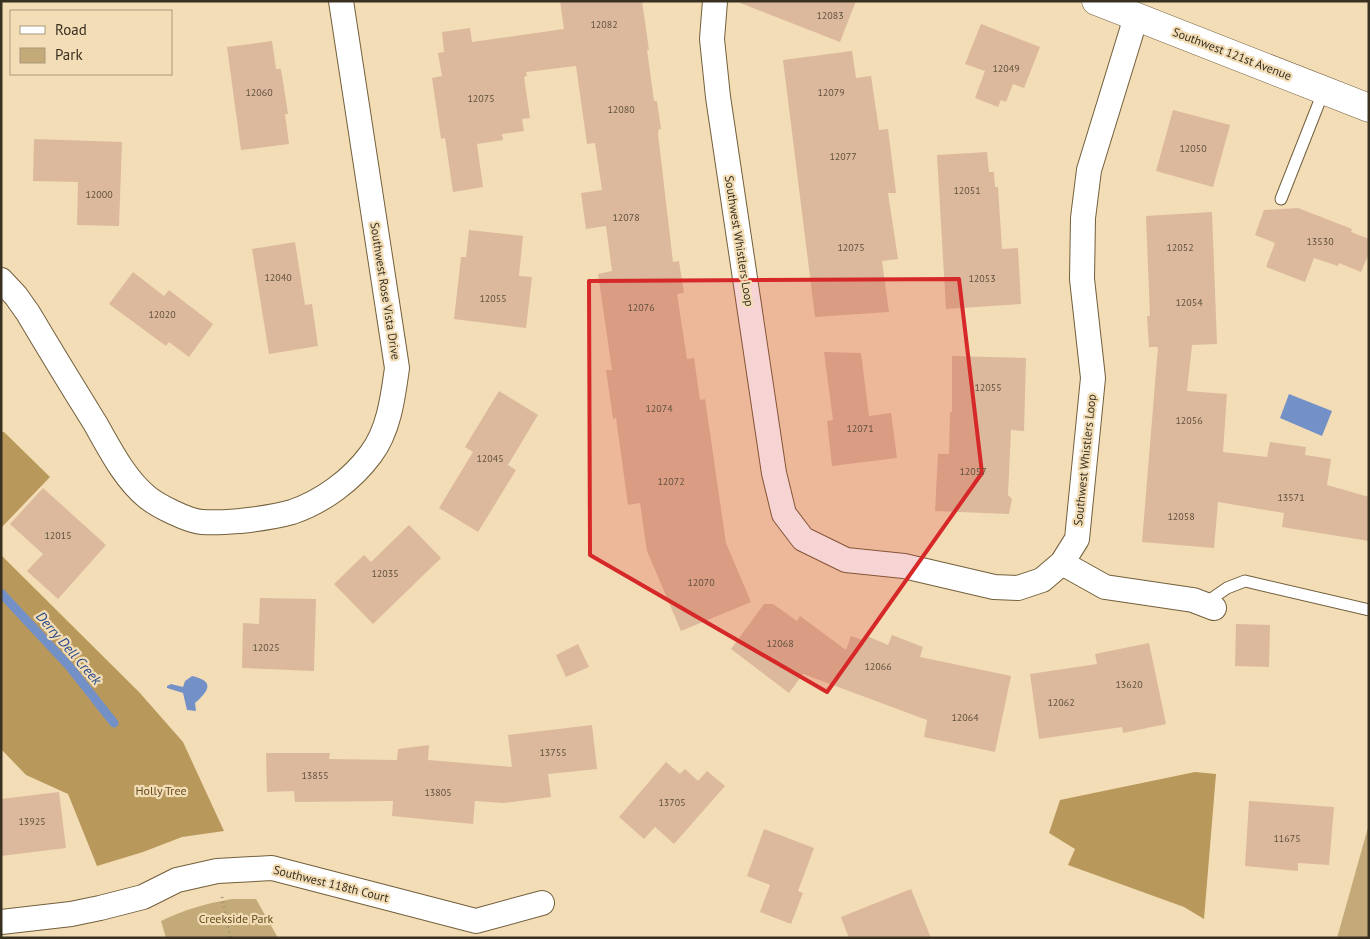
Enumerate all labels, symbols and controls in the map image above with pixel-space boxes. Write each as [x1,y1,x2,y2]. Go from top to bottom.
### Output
house number: 12083 [816,9,844,22]
legend [10,10,172,75]
house number: 12082 [590,18,618,31]
text: Road [55,20,87,39]
street label: Southwest 121st Avenue [1171,24,1294,83]
text: Park [55,45,83,64]
house number: 12049 [992,62,1020,75]
house number: 12060 [245,86,273,99]
house number: 12079 [817,86,845,99]
house number: 12075 [467,92,495,105]
house number: 12080 [607,103,635,116]
house number: 12050 [1179,142,1207,155]
house number: 12077 [829,150,857,163]
street label: Southwest Whistlers Loop [722,174,757,307]
house number: 12051 [953,184,981,197]
house number: 12000 [85,188,113,201]
house number: 12078 [612,211,640,224]
street label: Southwest Rose Vista Drive [367,221,404,361]
house number: 13530 [1306,235,1334,248]
house number: 12075 [837,241,865,254]
house number: 12052 [1166,241,1194,254]
house number: 12040 [264,271,292,284]
house number: 12053 [968,272,996,285]
house number: 12055 [479,292,507,305]
house number: 12054 [1175,296,1203,309]
house number: 12076 [627,301,655,314]
house number: 12020 [148,308,176,321]
house number: 12055 [974,381,1002,394]
street label: Southwest Whistlers Loop [1070,393,1099,527]
house number: 12074 [645,402,673,415]
house number: 12056 [1175,414,1203,427]
house number: 12071 [846,422,874,435]
house number: 12045 [476,452,504,465]
house number: 12057 [959,465,987,478]
house number: 12072 [657,475,685,488]
house number: 13571 [1277,491,1305,504]
house number: 12058 [1167,510,1195,523]
house number: 12015 [44,529,72,542]
house number: 12035 [371,567,399,580]
house number: 12070 [687,576,715,589]
water label: Derry Dell Creek [32,608,106,689]
house number: 12068 [766,637,794,650]
house number: 12025 [252,641,280,654]
house number: 12066 [864,660,892,673]
house number: 13620 [1115,678,1143,691]
house number: 12062 [1047,696,1075,709]
house number: 12064 [951,711,979,724]
house number: 13755 [539,746,567,759]
house number: 13855 [301,769,329,782]
park label: Holly Tree [135,783,187,798]
house number: 13805 [424,786,452,799]
house number: 13705 [658,796,686,809]
house number: 13925 [18,815,46,828]
house number: 11675 [1273,832,1301,845]
street label: Southwest 118th Court [272,862,390,905]
park label: Creekside Park [199,911,274,926]

